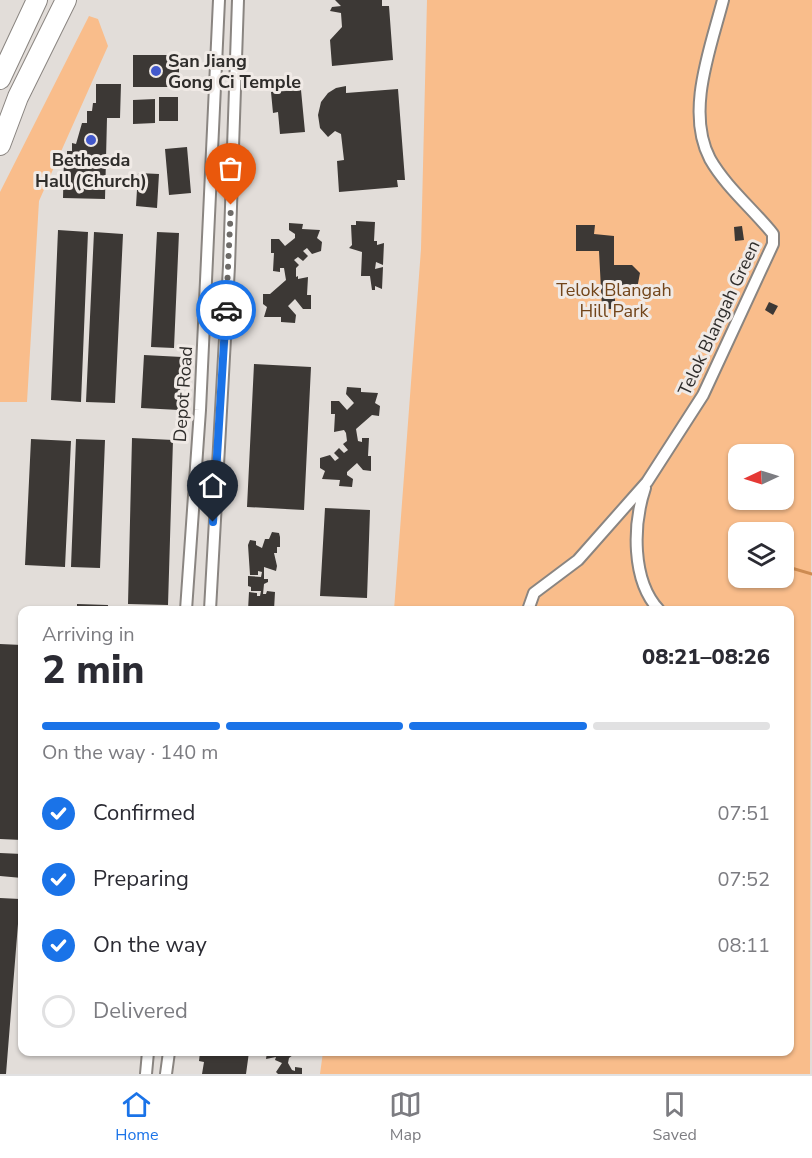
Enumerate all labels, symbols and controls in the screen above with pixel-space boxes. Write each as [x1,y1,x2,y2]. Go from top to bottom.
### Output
place label: San Jiang Gong Ci Temple [168,49,301,94]
marker: San Jiang Gong Ci Temple [149,64,163,78]
marker: Bethesda Hall (Church) [84,133,98,147]
pin [205,143,256,205]
place label: Bethesda Hall (Church) [35,148,147,193]
icon: bag [214,152,247,185]
street label: Telok Blangah Green [672,236,766,400]
park label: Telok Blangah Hill Park [556,278,672,323]
courier [196,280,256,340]
icon: car [210,294,243,327]
street label: Depot Road [168,345,198,443]
north arrow [728,444,794,510]
map controls [728,444,794,588]
pin [187,460,238,522]
icon: home [196,469,229,502]
button: layers [728,522,794,588]
text: Arriving in [42,621,135,648]
text: 08:21–08:26 [642,642,770,672]
text: 2 min [42,644,145,697]
text: On the way · 140 m [42,739,218,766]
icon: check [42,797,75,830]
text: Confirmed [93,798,195,828]
text: 07:51 [717,800,770,827]
icon: check [42,863,75,896]
text: Preparing [93,864,189,894]
text: 07:52 [717,866,770,893]
icon: check [42,929,75,962]
text: On the way [93,930,207,960]
text: 08:11 [717,932,770,959]
text: Delivered [93,996,188,1026]
tab: Home [115,1088,159,1146]
tab: Map [389,1088,422,1146]
tab: Saved [653,1088,697,1146]

